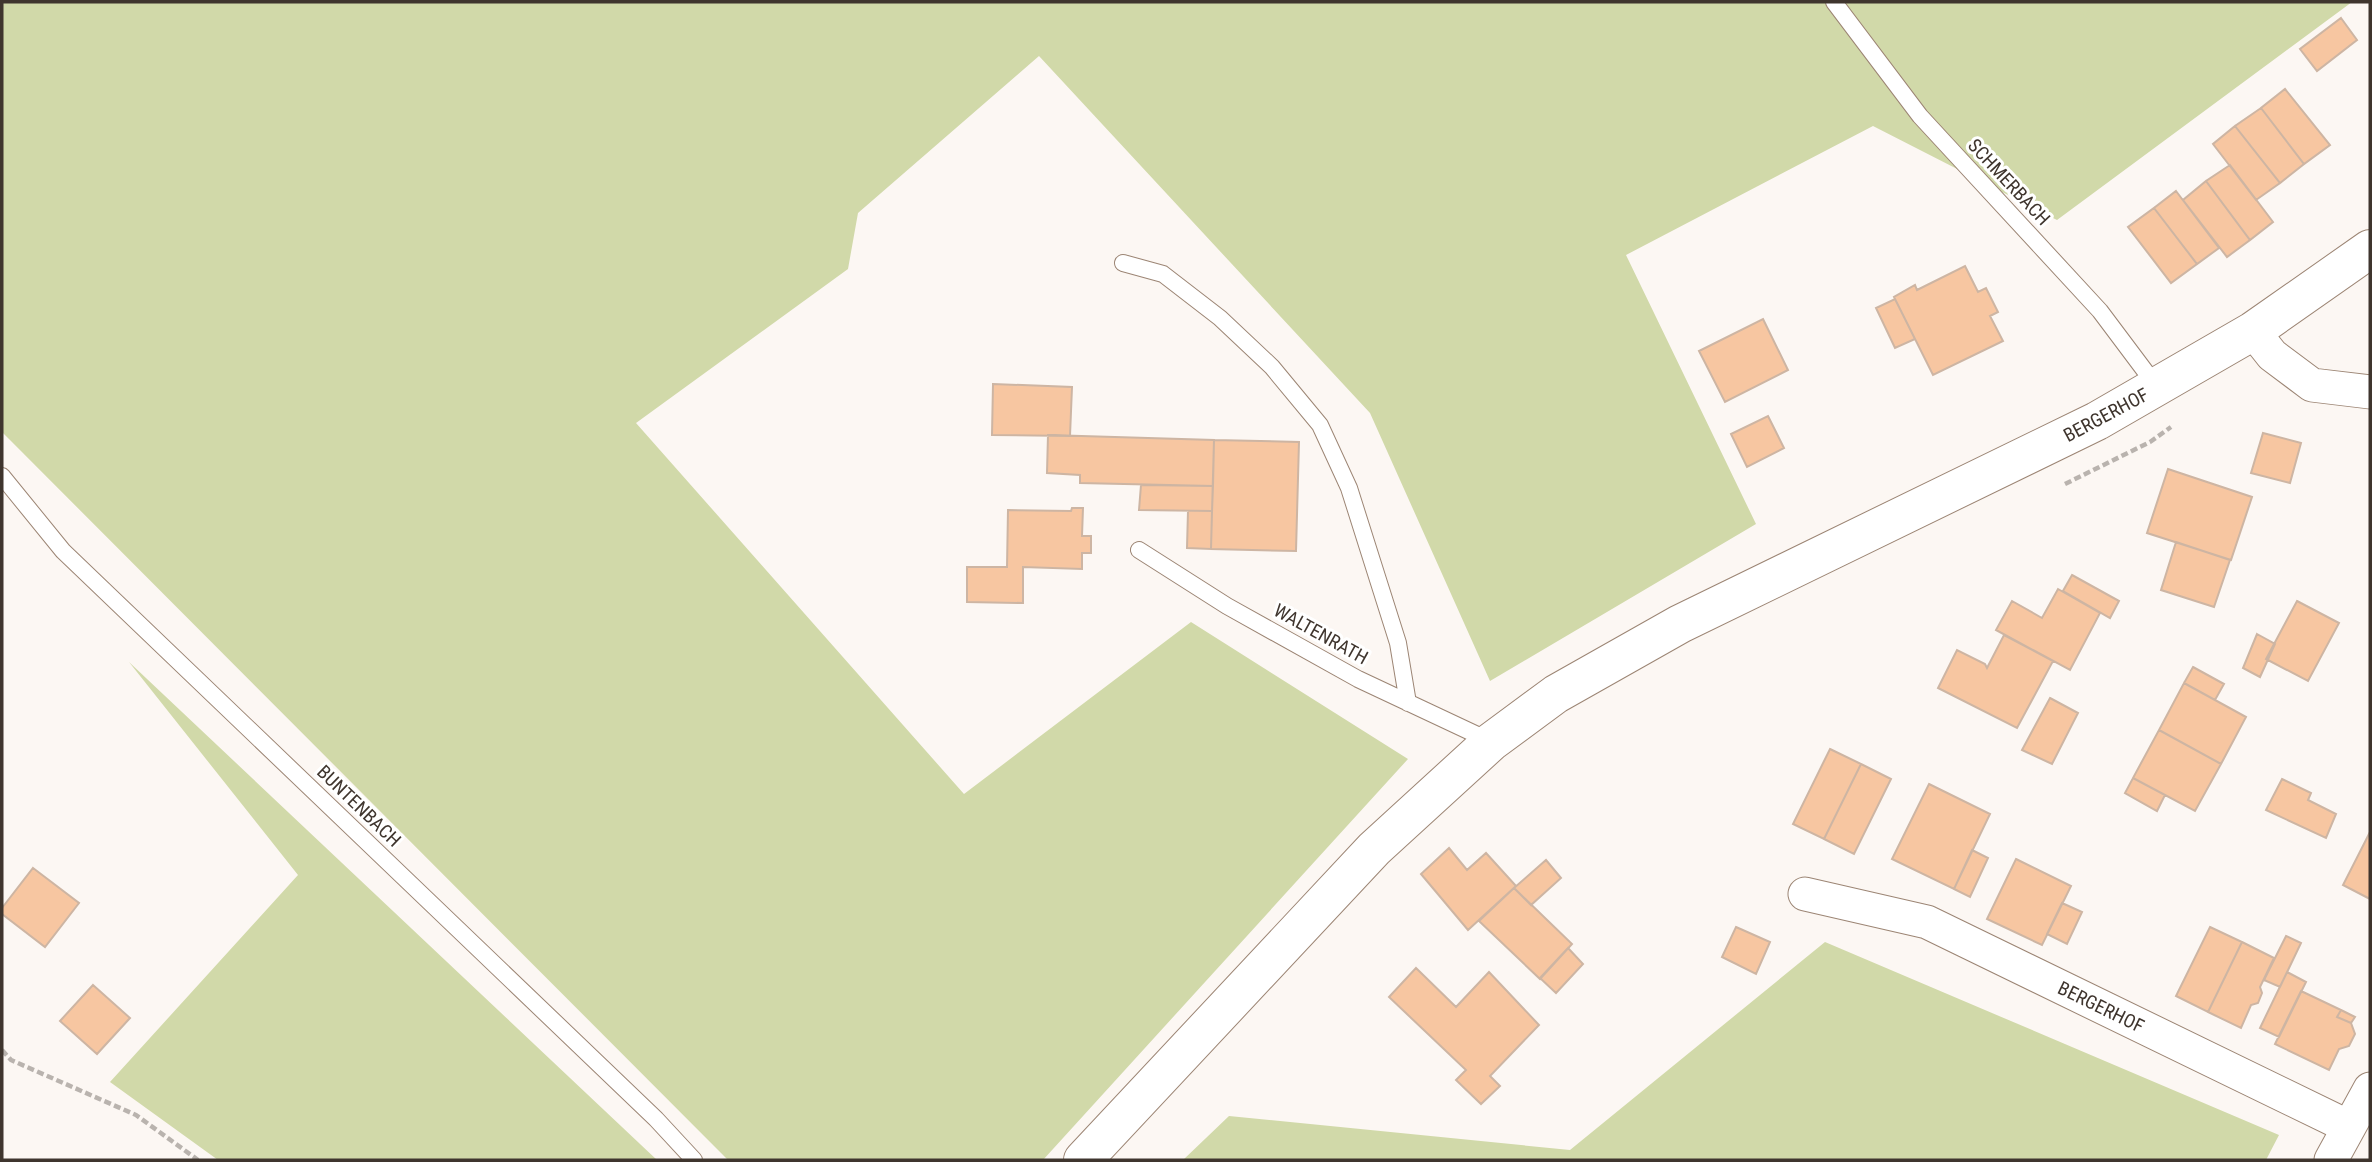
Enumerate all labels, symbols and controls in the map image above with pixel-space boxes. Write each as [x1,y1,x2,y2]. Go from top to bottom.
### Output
street label: SCHMERBACH [1963,134,2055,230]
street label: BERGERHOF [2060,383,2152,447]
street label: WALTENRATH [1270,599,1372,669]
street label: BUNTENBACH [312,760,406,852]
street label: BERGERHOF [2054,976,2148,1038]

